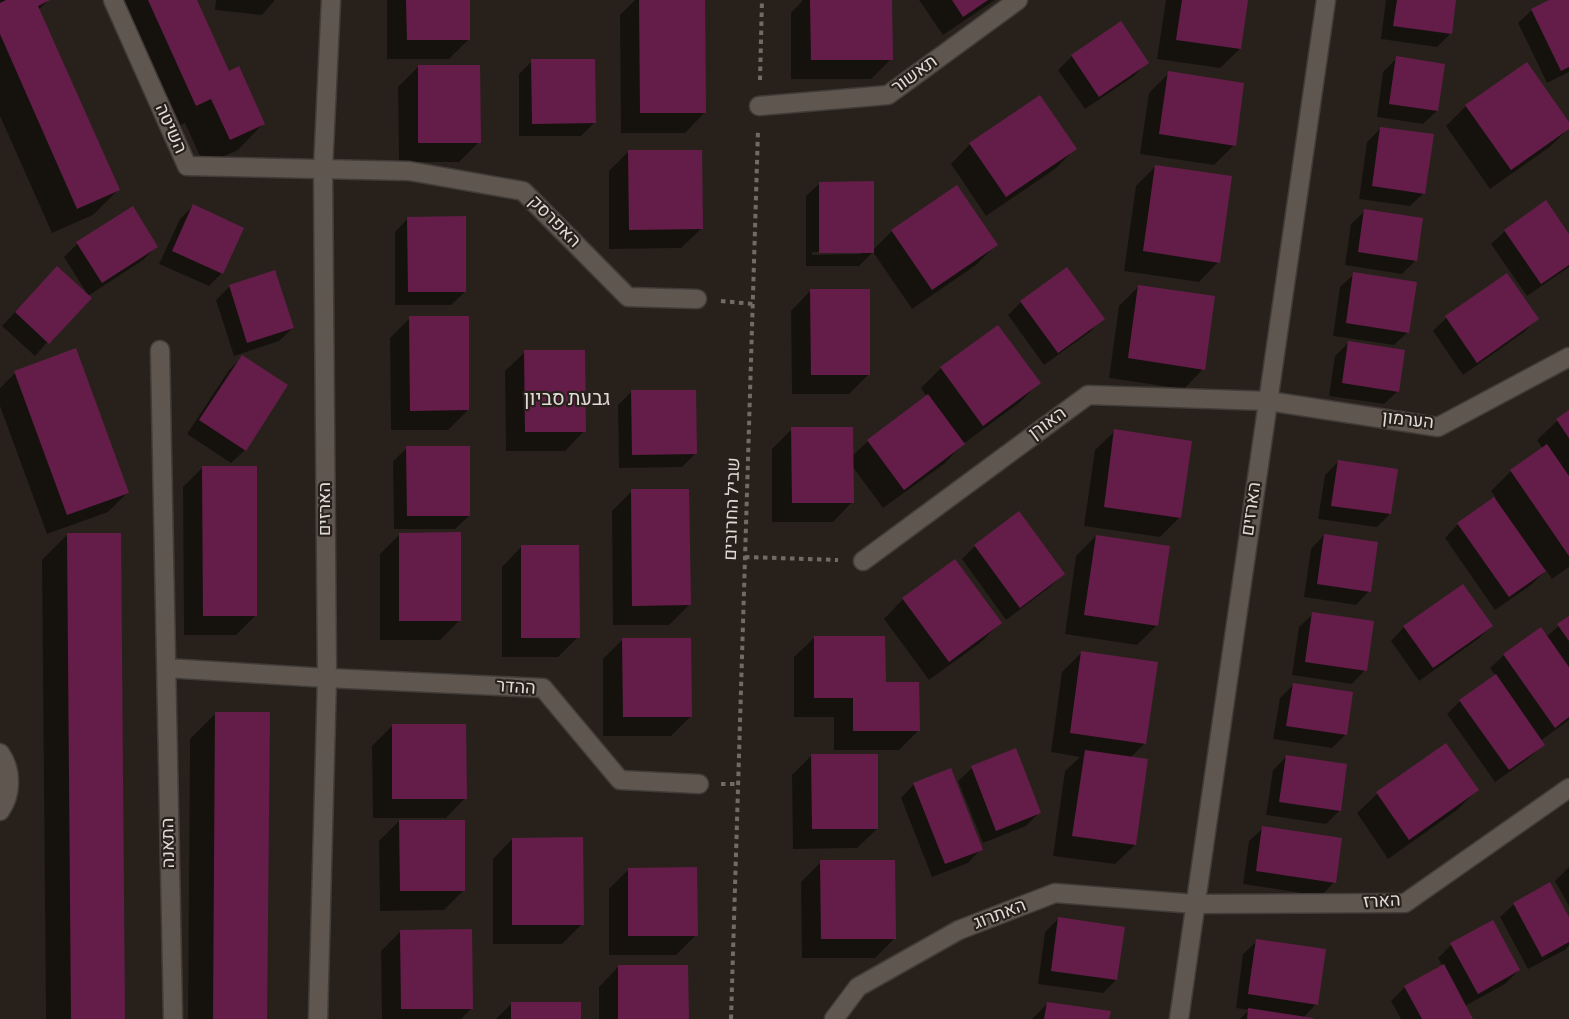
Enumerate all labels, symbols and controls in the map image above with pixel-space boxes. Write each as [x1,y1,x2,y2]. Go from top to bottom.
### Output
street label: תאשור [888,51,942,99]
street label: השיטה [150,101,190,157]
street label: האפרסק [523,191,585,253]
district label: גבעת סביון [524,388,610,412]
street label: האורן [1025,403,1071,445]
street label: הערמון [1381,408,1435,434]
street label: שביל החרובים [720,457,746,561]
street label: הארזים [1238,481,1266,537]
street label: הארזים [314,482,336,536]
street label: ההדר [496,676,536,700]
street label: התאנה [158,818,180,868]
street label: הארז [1363,890,1401,914]
street label: האתרוג [971,895,1029,935]

